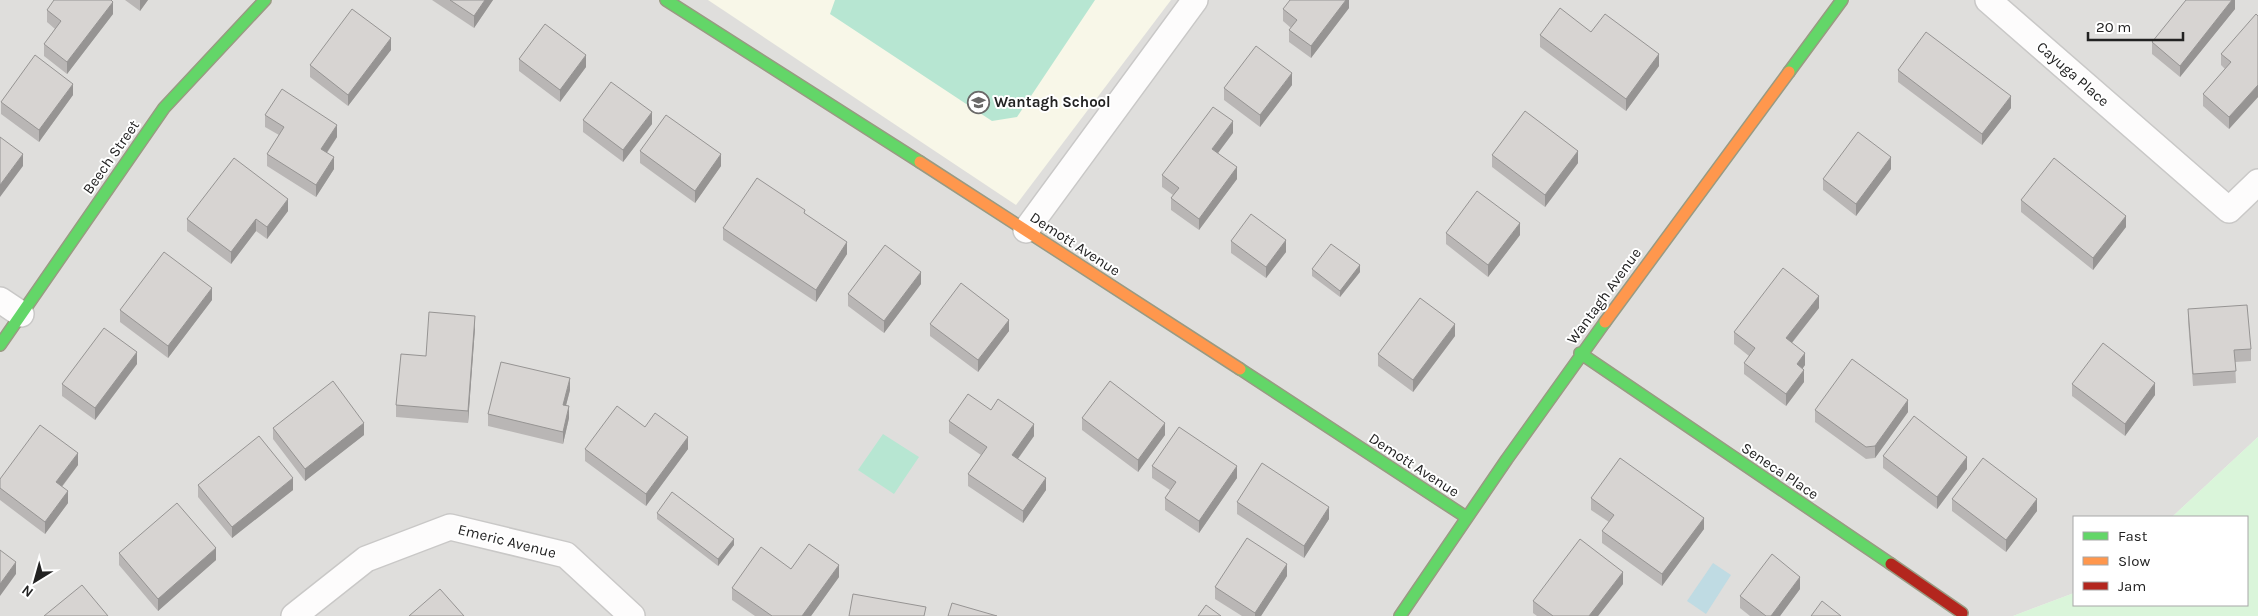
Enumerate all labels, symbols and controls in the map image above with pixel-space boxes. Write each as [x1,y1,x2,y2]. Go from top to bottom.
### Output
scale bar [2088,10,2183,42]
text: 20 m [2096,18,2131,36]
street label: Cayuga Place [2033,38,2113,110]
school or university icon: Wantagh School [966,90,990,114]
place label: Wantagh School [994,93,1111,111]
street label: Beech Street [79,116,143,197]
street label: Demott Avenue [1026,208,1124,280]
street label: Wantagh Avenue [1563,244,1645,348]
street label: Demott Avenue [1365,429,1463,501]
street label: Seneca Place [1738,439,1822,503]
legend [2073,516,2248,606]
street label: Emeric Avenue [456,520,558,562]
text: Fast [2118,527,2148,545]
text: Slow [2118,552,2150,570]
north arrow [10,556,60,606]
text: Jam [2118,577,2146,595]
text: N [18,581,37,601]

